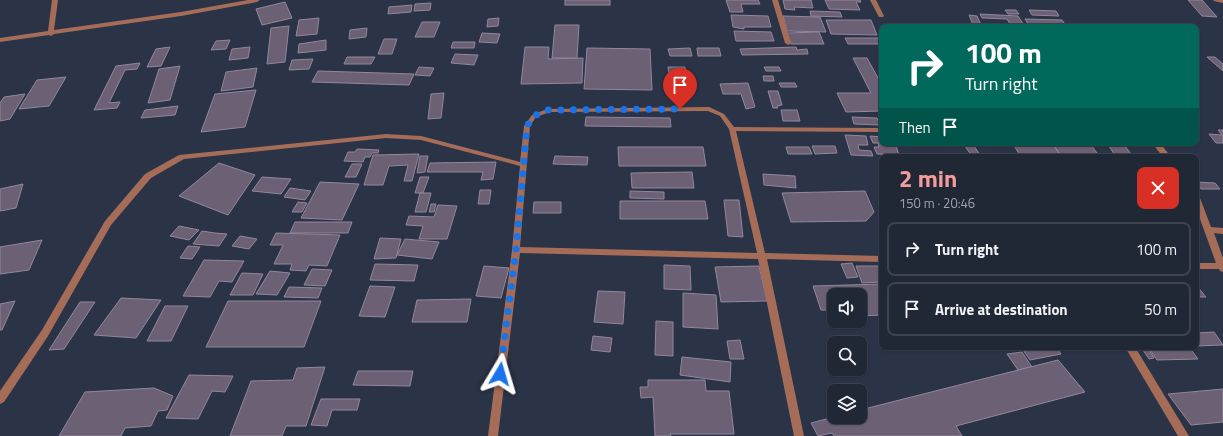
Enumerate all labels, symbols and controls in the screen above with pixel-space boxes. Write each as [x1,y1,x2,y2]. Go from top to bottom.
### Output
text: 100 m [965,31,1042,74]
icon: right [899,40,951,92]
pin [663,68,697,109]
text: Turn right [965,70,1038,97]
icon: arrive [669,74,691,96]
text: Then [899,116,931,139]
icon: arrive [939,116,961,138]
text: 2 min [899,160,957,196]
button: close [1137,167,1179,209]
text: 150 m · 20:46 [899,193,975,213]
icon: right [901,238,923,260]
text: Turn right [935,238,999,261]
text: 100 m [1136,238,1177,261]
map controls [827,288,867,424]
button: sound [827,288,867,328]
icon: arrive [901,298,923,320]
text: Arrive at destination [935,298,1068,321]
text: 50 m [1144,298,1177,321]
button: search [827,336,867,376]
position arrow [479,353,521,395]
button: layers [827,384,867,424]

